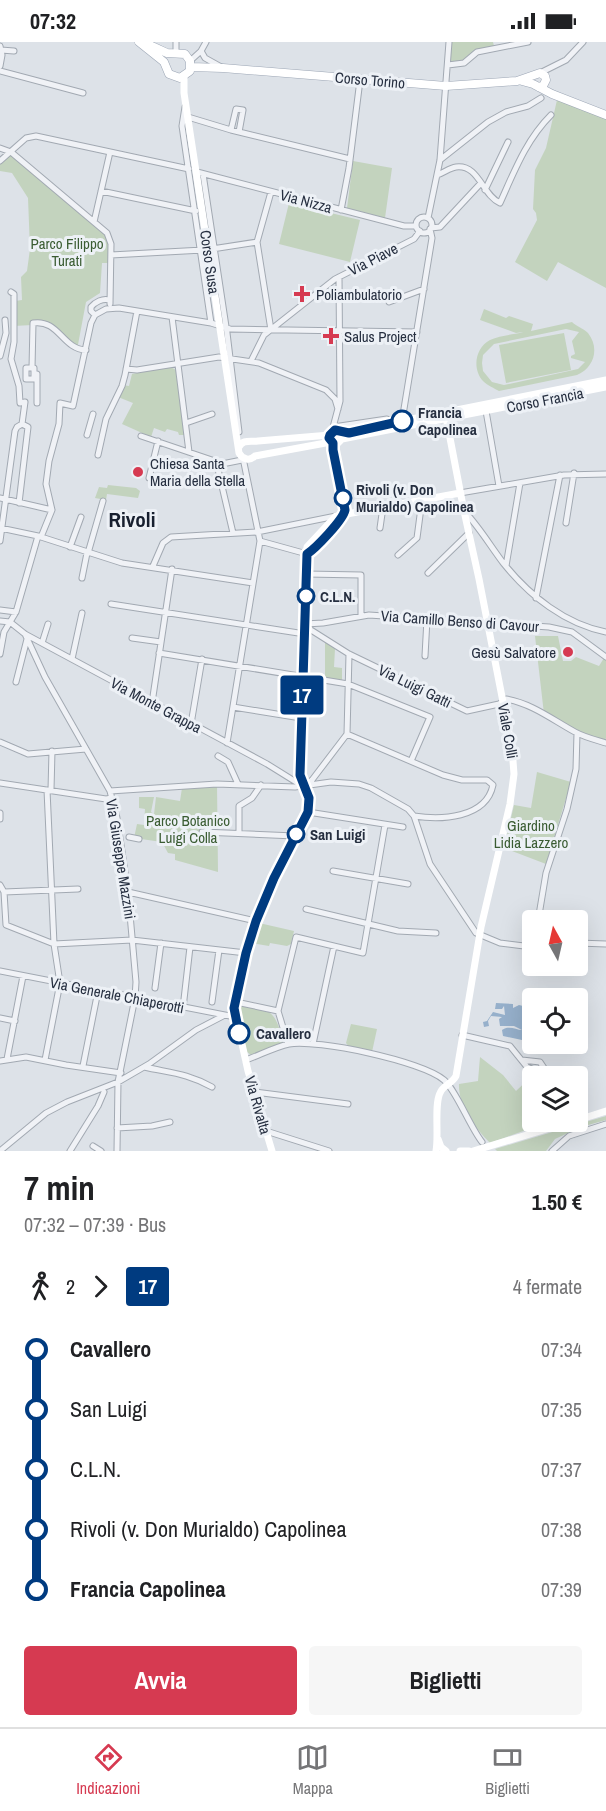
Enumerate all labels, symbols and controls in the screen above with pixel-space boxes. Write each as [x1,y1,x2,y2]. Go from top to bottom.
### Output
text: 07:32 [30,6,76,36]
street label: Corso Torino [334,66,406,94]
street label: Via Nizza [278,184,335,218]
street label: Corso Susa [195,229,225,295]
park label: Parco Filippo Turati [30,233,104,271]
street label: Via Piave [345,238,402,280]
place label: Poliambulatorio [316,284,402,305]
marker: Poliambulatorio [293,285,311,303]
place label: Salus Project [344,326,417,347]
marker: Salus Project [322,327,340,345]
street label: Corso Francia [505,382,585,418]
place label: Francia Capolinea [418,402,477,440]
marker: Francia Capolinea [391,410,413,432]
place label: Chiesa Santa Maria della Stella [150,453,245,491]
marker: Chiesa Santa Maria della Stella [131,465,145,479]
place label: Rivoli (v. Don Murialdo) Capolinea [356,479,474,517]
marker: Rivoli (v. Don Murialdo) Capolinea [334,489,352,507]
district label: Rivoli [109,505,155,534]
place label: C.L.N. [320,586,356,607]
marker: C.L.N. [297,587,315,605]
street label: Via Camillo Benso di Cavour [380,605,540,637]
place label: Gesù Salvatore [471,642,556,663]
marker: Gesù Salvatore [561,645,575,659]
street label: Via Luigi Gatti [375,659,455,713]
street label: Via Monte Grappa [107,672,205,738]
line badge: 17 [275,676,329,714]
text: 17 [292,681,312,710]
street label: Viale Colli [493,702,523,760]
street label: Via Giuseppe Mazzini [101,797,141,921]
park label: Parco Botanico Luigi Colla [146,810,230,848]
park label: Giardino Lidia Lazzero [494,815,568,853]
place label: San Luigi [310,824,365,845]
marker: San Luigi [287,825,305,843]
north arrow [522,910,588,976]
map controls [522,910,588,1132]
street label: Via Generale Chiaperotti [48,972,186,1018]
button: locate [522,988,588,1054]
marker: Cavallero [228,1022,250,1044]
place label: Cavallero [256,1023,311,1044]
button: layers [522,1066,588,1132]
street label: Via Rivalta [240,1073,276,1137]
text: 7 min [24,1166,95,1210]
text: 1.50 € [532,1187,582,1217]
text: 07:32 – 07:39 · Bus [24,1211,166,1238]
icon: walk [24,1270,57,1303]
icon: forward [84,1270,117,1303]
text: 17 [138,1272,157,1301]
text: 2 [66,1273,75,1300]
text: 4 fermate [513,1273,582,1300]
text: Cavallero [70,1334,151,1364]
text: 07:34 [541,1336,582,1363]
text: San Luigi [70,1394,147,1424]
text: 07:35 [541,1396,582,1423]
text: C.L.N. [70,1454,121,1484]
text: 07:37 [541,1456,582,1483]
text: Rivoli (v. Don Murialdo) Capolinea [70,1514,346,1544]
text: 07:38 [541,1516,582,1543]
text: Francia Capolinea [70,1574,225,1604]
text: 07:39 [541,1576,582,1603]
button: Avvia [24,1646,297,1715]
button: Biglietti [309,1646,582,1715]
tab: Indicazioni [76,1741,140,1799]
tab: Mappa [293,1741,333,1799]
tab: Biglietti [485,1741,530,1799]

